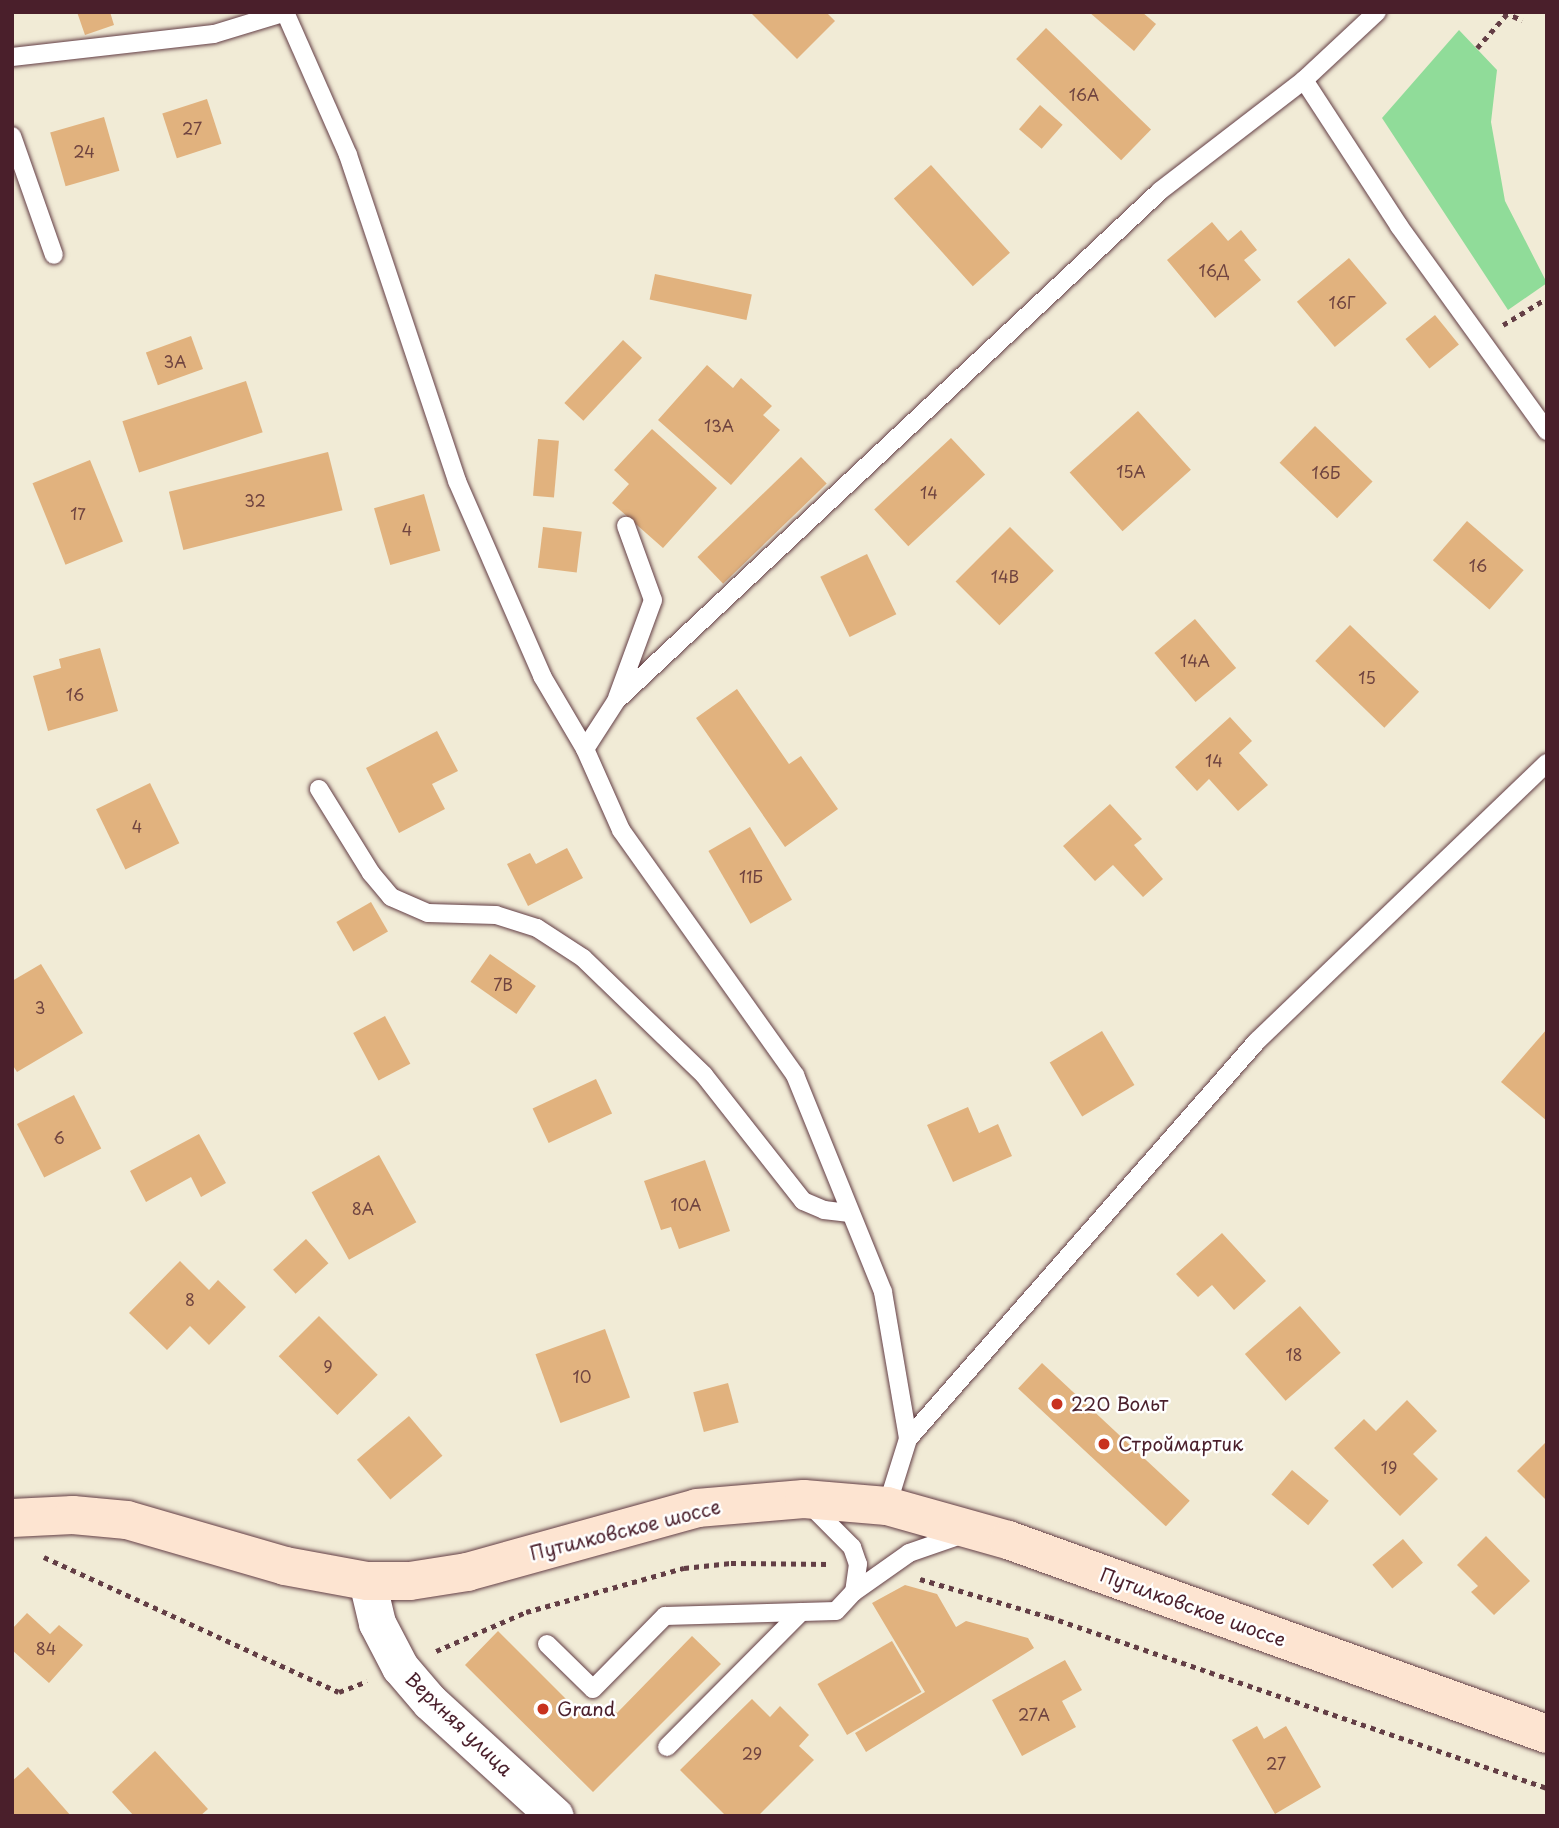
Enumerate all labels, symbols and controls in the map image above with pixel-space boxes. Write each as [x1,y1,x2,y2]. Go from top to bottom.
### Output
house number: 16А [1069,84,1099,104]
house number: 27 [182,118,202,138]
house number: 24 [73,141,95,161]
house number: 16Д [1199,260,1229,280]
house number: 16Г [1328,292,1356,312]
house number: 3А [164,351,186,371]
house number: 13А [704,415,734,435]
house number: 15А [1116,461,1146,481]
house number: 16Б [1312,462,1340,482]
house number: 14 [920,482,938,502]
house number: 32 [244,490,266,510]
house number: 17 [70,503,86,523]
house number: 4 [402,519,412,539]
house number: 16 [1469,555,1487,575]
house number: 14В [991,566,1019,586]
house number: 14А [1180,650,1210,670]
house number: 15 [1358,667,1376,687]
house number: 16 [66,684,84,704]
house number: 14 [1205,750,1223,770]
house number: 4 [132,816,142,836]
house number: 11Б [739,866,763,886]
house number: 7В [493,974,513,994]
house number: 3 [35,997,45,1017]
house number: 6 [53,1127,65,1147]
house number: 10А [670,1194,702,1214]
house number: 8А [352,1198,374,1218]
house number: 8 [185,1289,195,1309]
house number: 18 [1285,1344,1303,1364]
house number: 9 [323,1356,333,1376]
house number: 10 [573,1366,591,1386]
place label: 220 Вольт [1071,1393,1169,1415]
marker: 220 Вольт [1049,1396,1065,1412]
place label: Строймартик [1118,1433,1243,1455]
marker: Строймартик [1096,1436,1112,1452]
house number: 19 [1381,1457,1397,1477]
street label: Путилковское шоссе [527,1495,723,1565]
street label: Путилковское шоссе [1097,1563,1289,1651]
house number: 84 [36,1638,56,1658]
street label: Верхняя улица [400,1667,518,1781]
place label: Grand [557,1698,615,1720]
marker: Grand [535,1701,551,1717]
house number: 27А [1018,1704,1050,1724]
house number: 29 [742,1743,762,1763]
house number: 27 [1266,1753,1286,1773]

